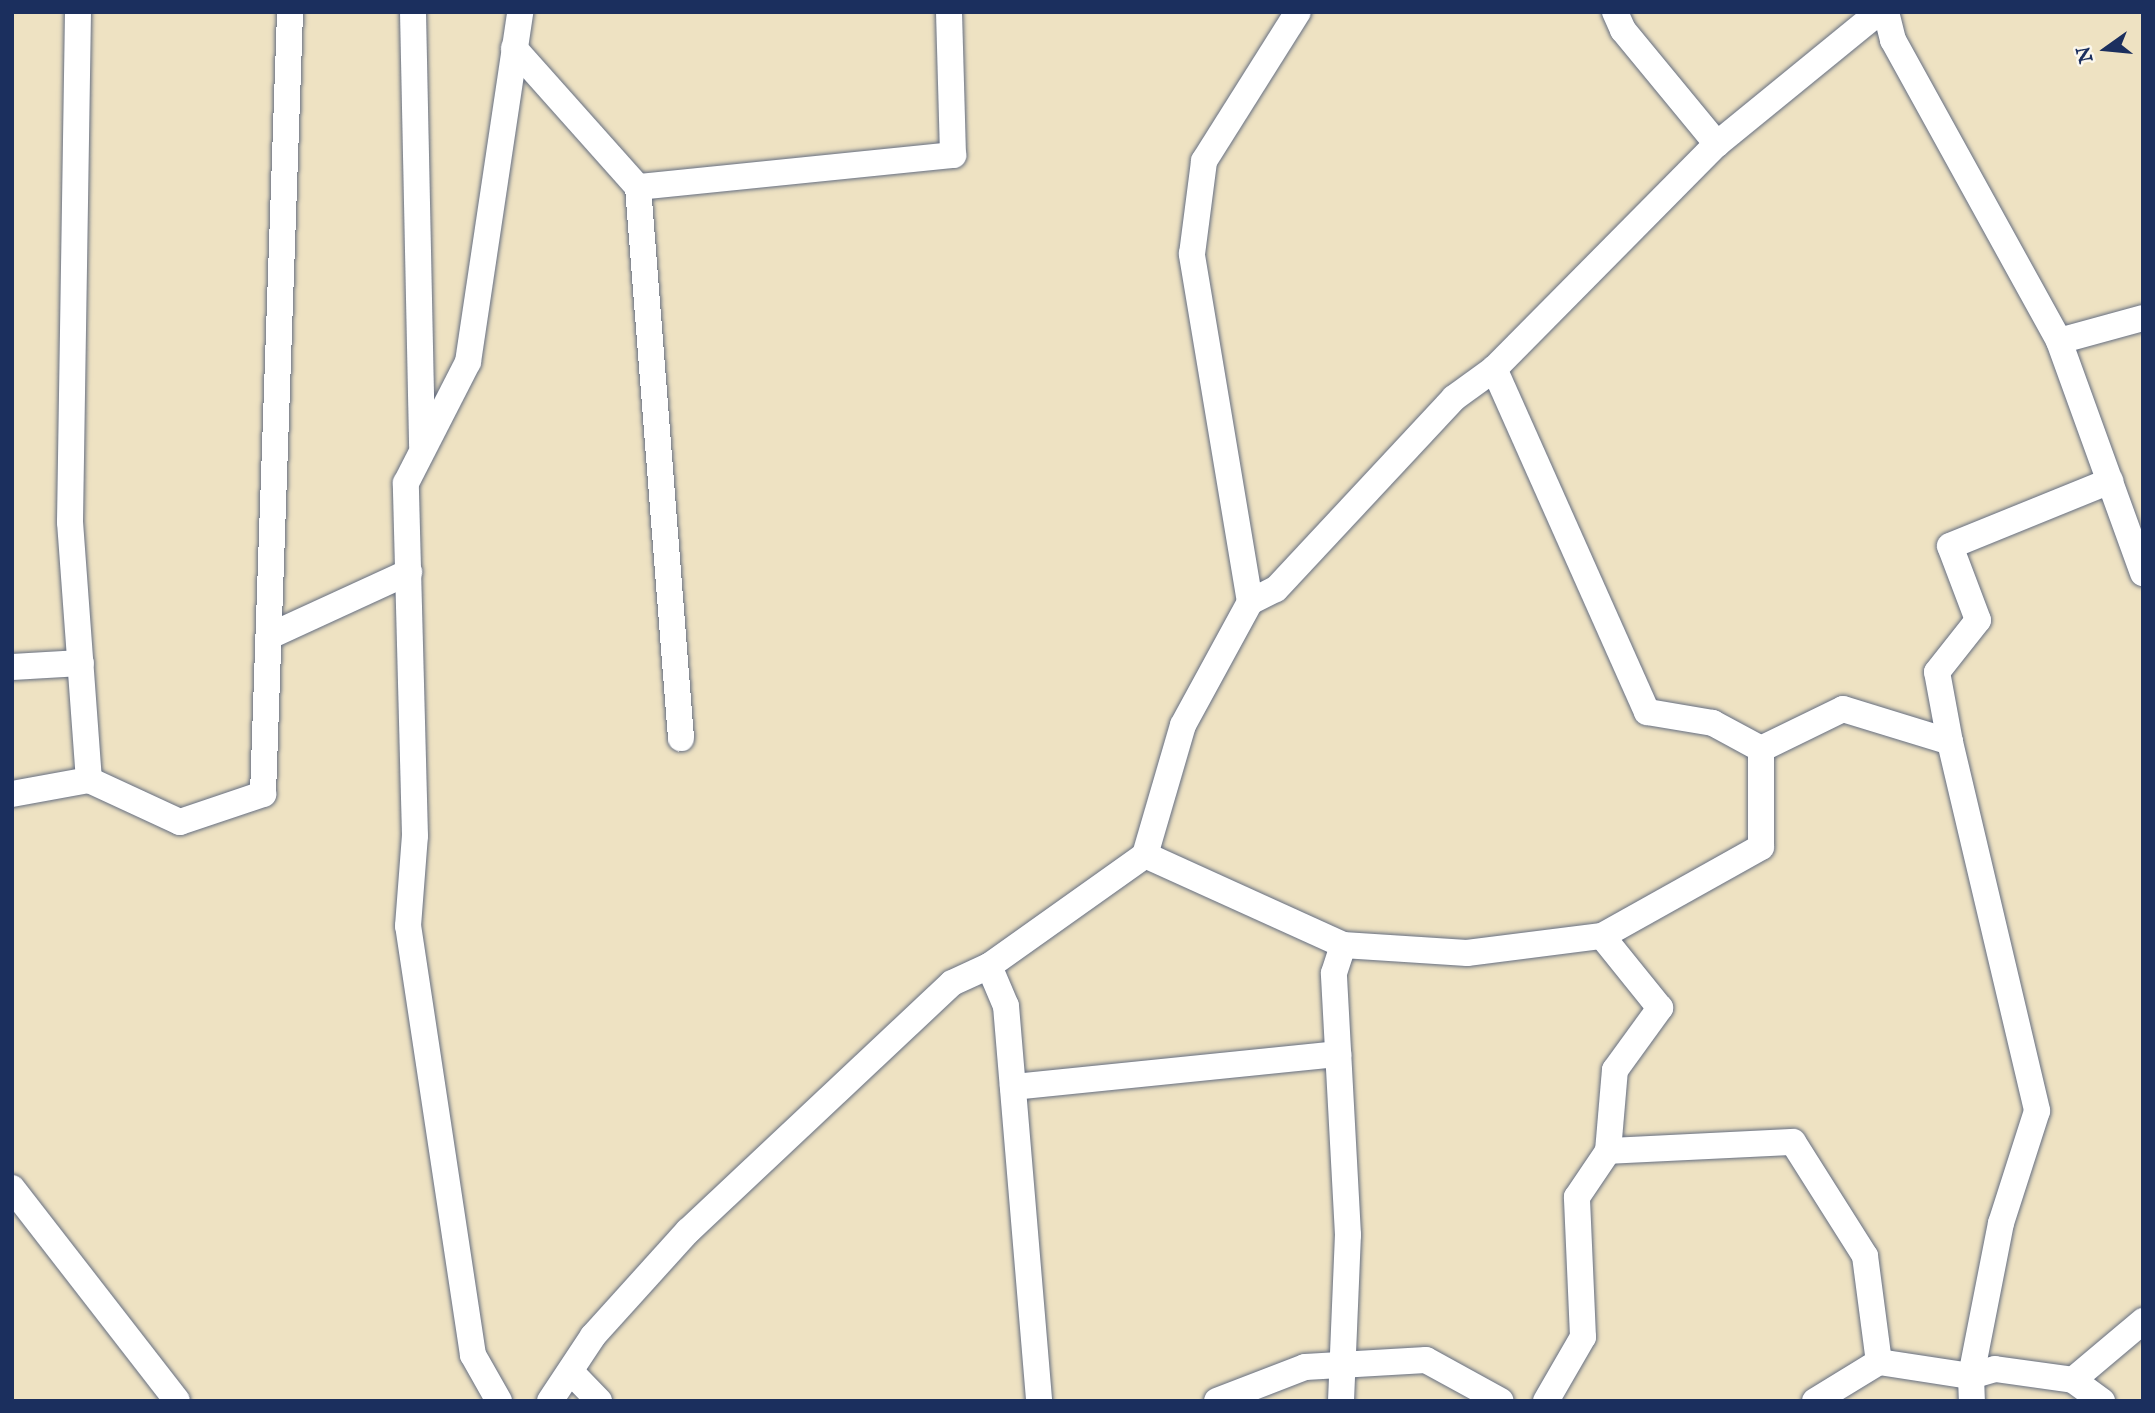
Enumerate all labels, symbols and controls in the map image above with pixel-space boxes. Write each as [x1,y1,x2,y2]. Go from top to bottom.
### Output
north arrow [2071,14,2141,84]
text: N [2072,43,2099,65]

